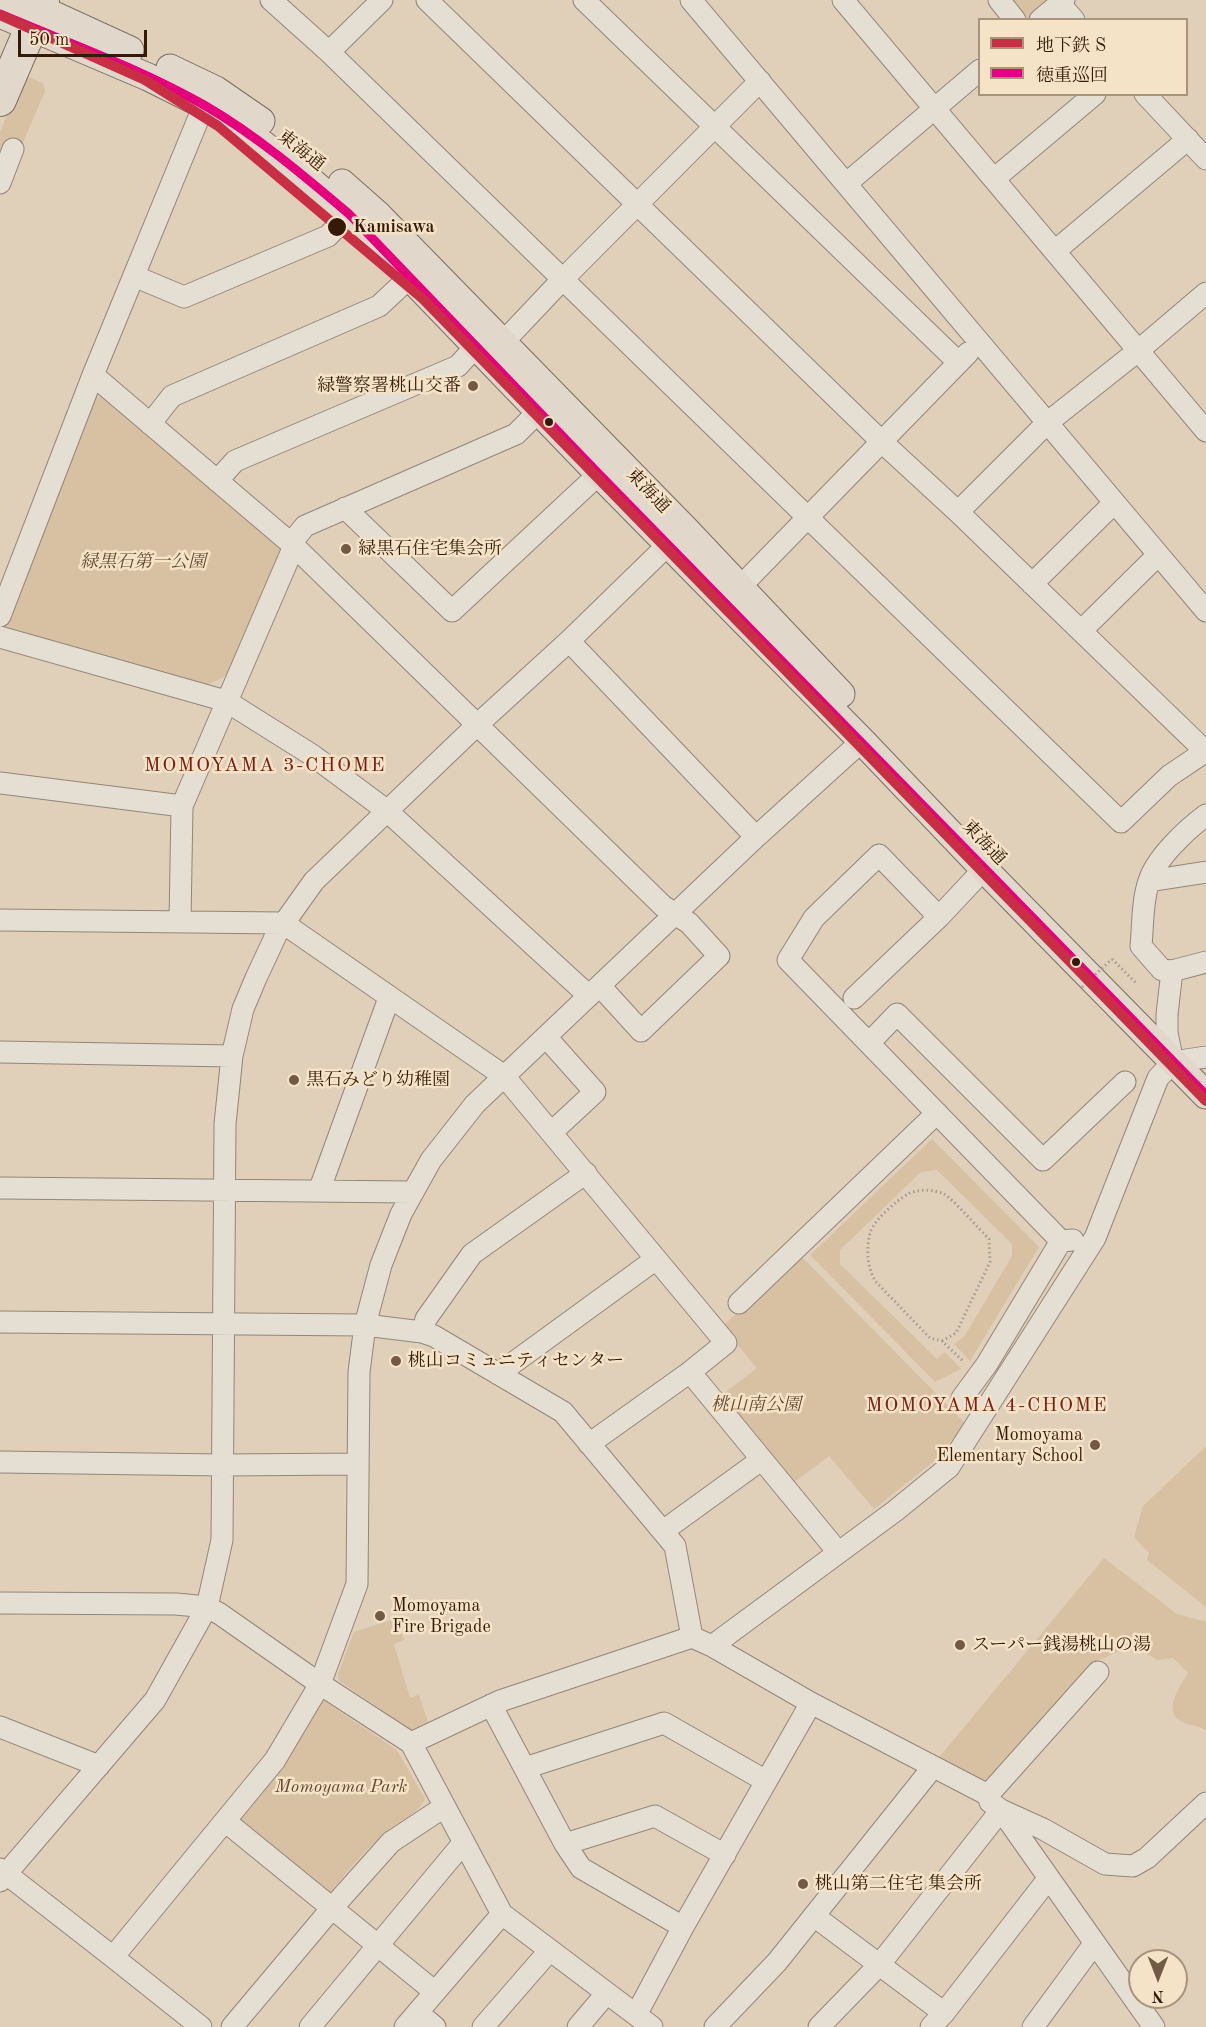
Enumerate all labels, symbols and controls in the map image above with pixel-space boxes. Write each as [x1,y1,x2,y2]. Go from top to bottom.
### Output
scale bar [21,18,150,56]
legend [978,18,1188,96]
text: 50 m [29,31,69,49]
text: 地下鉄 S [1036,37,1106,55]
text: 徳重巡回 [1036,67,1108,85]
street label: 東海通 [273,126,329,176]
marker: Kamisawa [326,216,348,238]
place label: Kamisawa [353,216,435,238]
place label: 緑警察署桃山交番 [317,375,461,397]
marker: 緑警察署桃山交番 [466,379,480,393]
unlabelled marker [543,416,555,428]
street label: 東海通 [621,464,675,518]
place label: 緑黒石住宅集会所 [358,538,502,560]
marker: 緑黒石住宅集会所 [339,542,353,556]
park label: 緑黒石第一公園 [80,551,206,573]
district label: MOMOYAMA 3-CHOME [144,754,386,778]
street label: 東海通 [957,816,1011,870]
unlabelled marker [1070,956,1082,968]
place label: 黒石みどり幼稚園 [306,1069,450,1091]
marker: 黒石みどり幼稚園 [287,1073,301,1087]
place label: 桃山コミュニティセンター [408,1350,624,1372]
marker: 桃山コミュニティセンター [389,1354,403,1368]
park label: 桃山南公園 [711,1394,801,1416]
district label: MOMOYAMA 4-CHOME [866,1394,1108,1418]
place label: Momoyama Elementary School [936,1424,1083,1466]
marker: Momoyama Elementary School [1088,1438,1102,1452]
place label: Momoyama Fire Brigade [392,1595,491,1638]
marker: Momoyama Fire Brigade [373,1609,387,1623]
place label: スーパー銭湯桃山の湯 [972,1634,1151,1656]
marker: スーパー銭湯桃山の湯 [953,1638,967,1652]
park label: Momoyama Park [275,1776,407,1798]
place label: 桃山第二住宅 集会所 [815,1873,982,1895]
marker: 桃山第二住宅 集会所 [796,1877,810,1891]
north arrow [1128,1949,1188,2009]
text: N [1152,1987,1164,2003]

